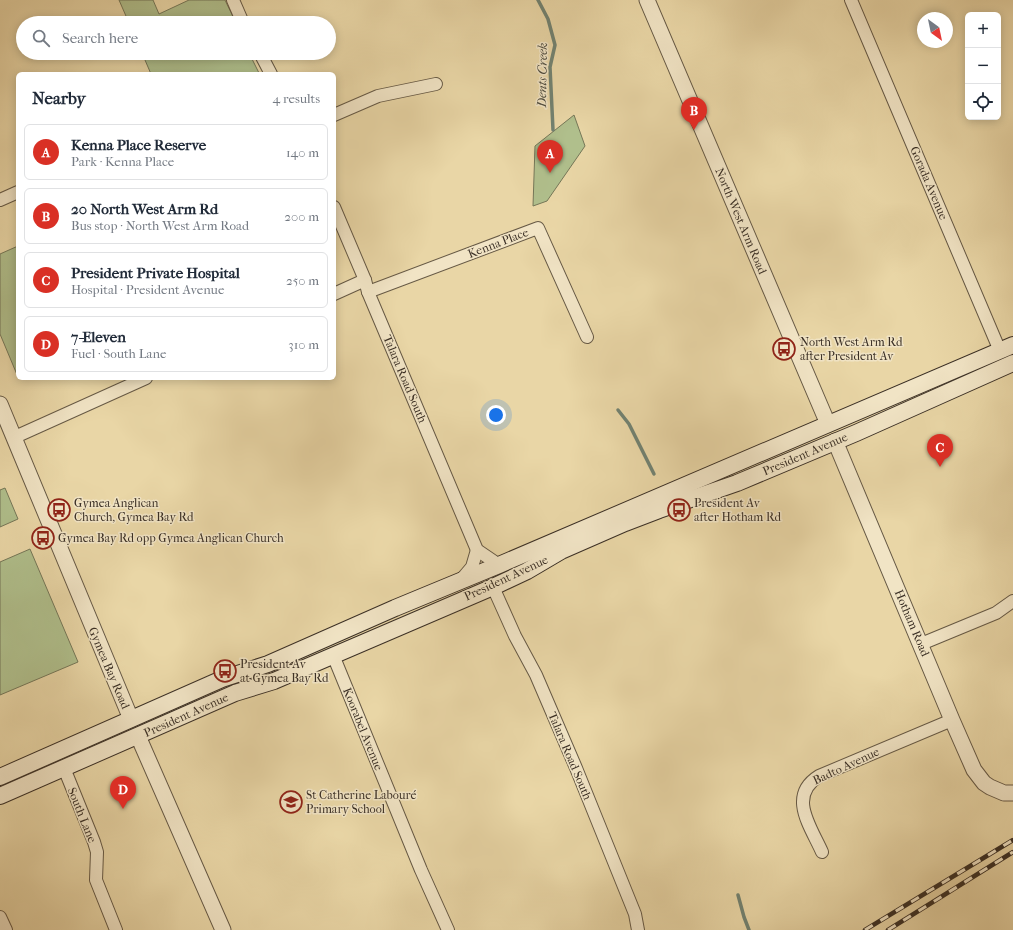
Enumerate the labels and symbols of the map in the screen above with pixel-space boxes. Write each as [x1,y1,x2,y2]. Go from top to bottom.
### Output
north arrow [917,12,953,48]
water label: Dents Creek [534,42,550,109]
pin: B [681,97,707,130]
pin: A [537,140,563,173]
street label: Gorada Avenue [907,144,951,222]
street label: North West Arm Road [712,166,770,277]
street label: Kenna Place [466,225,530,261]
street label: Talara Road South [380,333,430,425]
place label: North West Arm Rd after President Av [800,335,903,363]
bus stop icon: North West Arm Rd after President Av [771,336,797,362]
your location [486,405,506,425]
street label: President Avenue [760,430,850,478]
pin: C [927,434,953,467]
place label: Gymea Anglican Church, Gymea Bay Rd [74,496,194,524]
place label: President Av after Hotham Rd [694,496,782,524]
bus stop icon: Gymea Anglican Church, Gymea Bay Rd [46,497,72,523]
bus stop icon: President Av after Hotham Rd [666,497,692,523]
bus stop icon: Gymea Bay Rd opp Gymea Anglican Church [30,525,56,551]
place label: Gymea Bay Rd opp Gymea Anglican Church [58,531,284,545]
street label: President Avenue [462,552,550,604]
street label: Hotham Road [892,587,933,659]
street label: Gymea Bay Road [85,625,133,711]
place label: President Av at Gymea Bay Rd [240,657,329,685]
bus stop icon: President Av at Gymea Bay Rd [212,658,238,684]
street label: Koorabel Avenue [340,686,386,772]
street label: President Avenue [142,690,230,740]
street label: Talara Road South [545,710,595,802]
street label: Badto Avenue [811,745,881,787]
pin: D [110,776,136,809]
street label: South Lane [65,785,99,845]
place label: St Catherine Labouré Primary School [306,788,417,816]
school or university icon: St Catherine Labouré Primary School [278,789,304,815]

